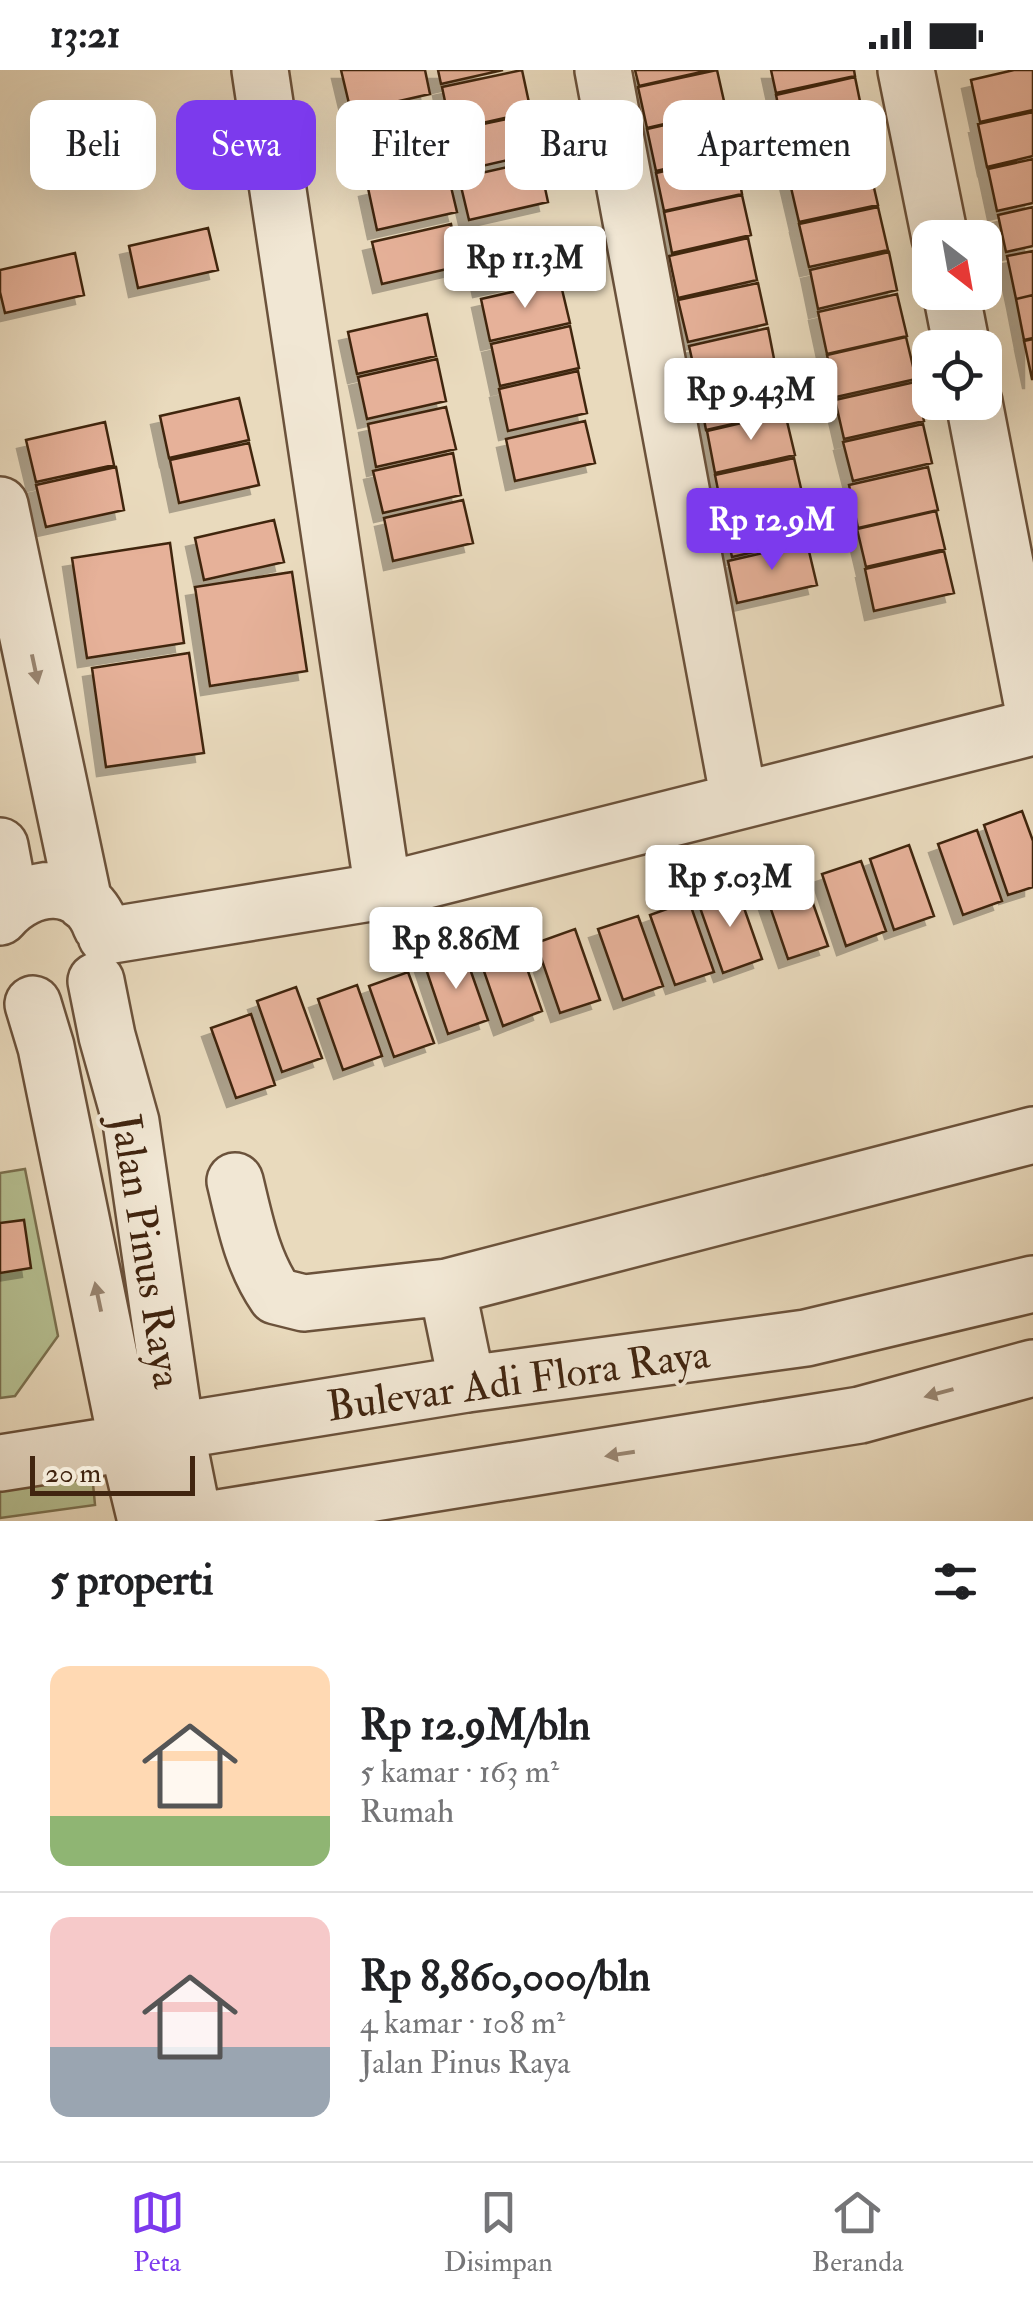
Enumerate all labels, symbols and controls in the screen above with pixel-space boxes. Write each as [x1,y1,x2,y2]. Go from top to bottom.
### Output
text: 13:21 [50,11,120,59]
chip: Beli [30,100,156,190]
chip: Sewa [176,100,316,190]
chip: Filter [336,100,485,190]
chip: Baru [505,100,643,190]
chip: Apartemen [663,100,886,190]
north arrow [912,220,1002,310]
map controls [912,220,1002,420]
pin: Rp 11.3M [422,226,628,311]
text: Rp 11.3M [466,238,584,278]
button: locate [912,330,1002,420]
pin: Rp 9.43M [648,358,854,443]
text: Rp 9.43M [686,370,816,410]
pin: Rp 12.9M [669,488,875,573]
text: Rp 12.9M [708,500,836,540]
one-way arrow [27,654,43,685]
pin: Rp 5.03M [627,845,833,930]
text: Rp 5.03M [667,857,793,897]
pin: Rp 8.86M [353,907,559,992]
text: Rp 8.86M [391,919,521,959]
street label: Jalan Pinus Raya [99,1110,193,1393]
one-way arrow [89,1281,105,1312]
street label: Bulevar Adi Flora Raya [324,1328,714,1434]
one-way arrow [923,1386,954,1402]
one-way arrow [604,1446,635,1462]
scale bar [30,1451,195,1496]
text: 20 m [45,1456,101,1491]
icon: filters [928,1554,983,1609]
text: 5 properti [50,1555,213,1607]
text: Rp 12.9M/bln [360,1700,590,1752]
icon: home [130,1706,250,1826]
text: 5 kamar · 163 m² [360,1752,559,1792]
text: Rumah [360,1792,454,1832]
text: Rp 8,860,000/bln [360,1951,650,2003]
icon: home [130,1957,250,2077]
text: 4 kamar · 108 m² [360,2003,565,2043]
text: Jalan Pinus Raya [360,2043,571,2083]
tab: Peta [130,2185,185,2280]
tab: Disimpan [444,2185,553,2280]
tab: Beranda [812,2185,903,2280]

